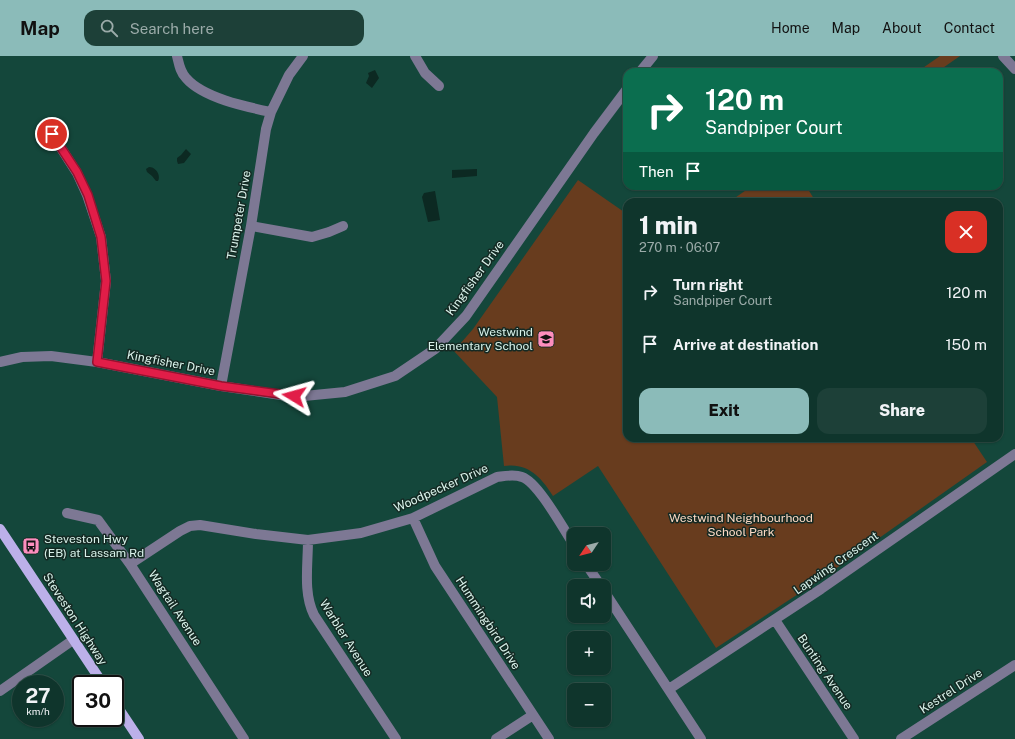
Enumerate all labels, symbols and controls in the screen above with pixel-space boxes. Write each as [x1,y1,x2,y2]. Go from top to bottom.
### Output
search box [84,10,364,46]
text: Map [20,17,60,39]
icon: search [98,17,120,39]
text: Search here [130,20,214,37]
text: Home [771,20,810,36]
text: Map [832,20,860,36]
text: About [882,20,922,36]
text: Contact [944,20,995,36]
text: 120 m [705,83,784,116]
icon: right [639,84,691,136]
pin [35,117,69,151]
text: Sandpiper Court [705,117,843,138]
icon: arrive [41,123,63,145]
icon: arrive [682,160,704,182]
text: Then [639,163,674,180]
street label: Trumpeter Drive [224,169,254,261]
text: 1 min [639,211,698,239]
button: close [945,211,987,253]
street label: Kingfisher Drive [443,238,507,318]
text: 270 m · 06:07 [639,240,720,255]
text: Turn right [673,276,743,293]
icon: right [639,281,661,303]
text: 120 m [946,284,987,301]
text: Sandpiper Court [673,293,772,308]
place label: Westwind Elementary School [428,325,533,353]
school or university icon: Westwind Elementary School [536,329,556,349]
icon: arrive [639,333,661,355]
text: Arrive at destination [673,336,818,353]
text: 150 m [945,336,987,353]
street label: Kingfisher Drive [126,348,216,378]
position arrow [273,375,315,417]
button: Exit [639,388,809,434]
button: Share [817,388,987,434]
street label: Woodpecker Drive [392,461,490,515]
park label: Westwind Neighbourhood School Park [669,511,813,539]
north arrow [567,527,611,571]
map controls [567,527,611,727]
street label: Lapwing Crescent [791,528,881,598]
place label: Steveston Hwy (EB) at Lassam Rd [44,532,144,560]
bus stop icon: Steveston Hwy (EB) at Lassam Rd [21,536,41,556]
street label: Wagtail Avenue [145,568,205,649]
street label: Steveston Highway [40,570,110,668]
street label: Hummingbird Drive [453,574,523,672]
button: sound [567,579,611,623]
street label: Warbler Avenue [317,597,375,679]
button: + [567,631,611,675]
street label: Bunting Avenue [795,632,856,713]
street label: Kestrel Drive [917,665,985,716]
speed limit sign: 30 [72,675,124,727]
button: − [567,683,611,727]
text: 27 [25,684,51,708]
text: km/h [26,705,50,717]

